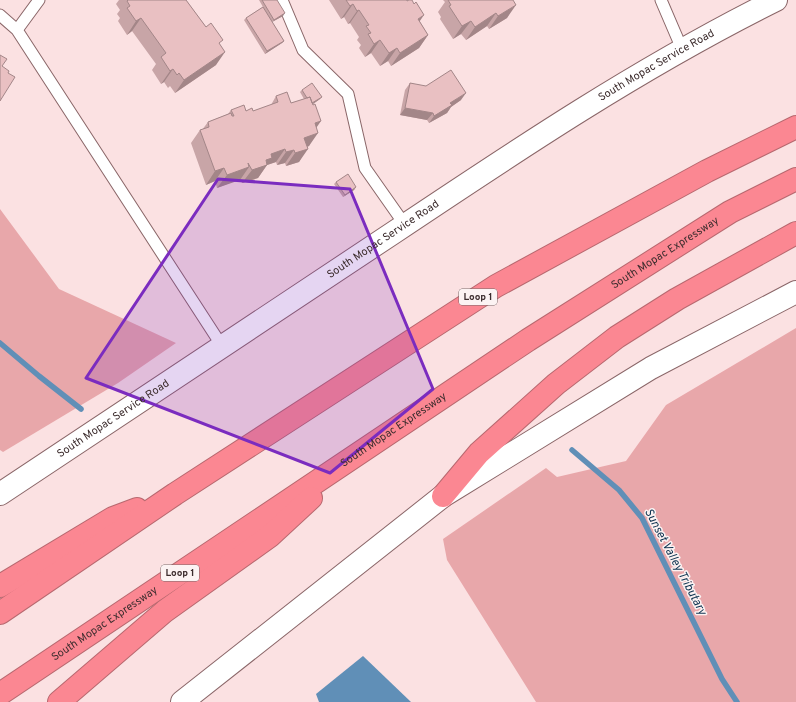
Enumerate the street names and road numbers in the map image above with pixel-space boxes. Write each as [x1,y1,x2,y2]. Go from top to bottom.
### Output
street label: South Mopac Service Road [596,26,717,105]
street label: South Mopac Service Road [324,197,442,282]
street label: South Mopac Expressway [609,214,722,292]
road number: Loop 1 [459,289,497,305]
street label: South Mopac Service Road [55,376,172,461]
street label: South Mopac Expressway [338,389,450,471]
road number: Loop 1 [161,565,199,581]
street label: South Mopac Expressway [49,583,161,664]

